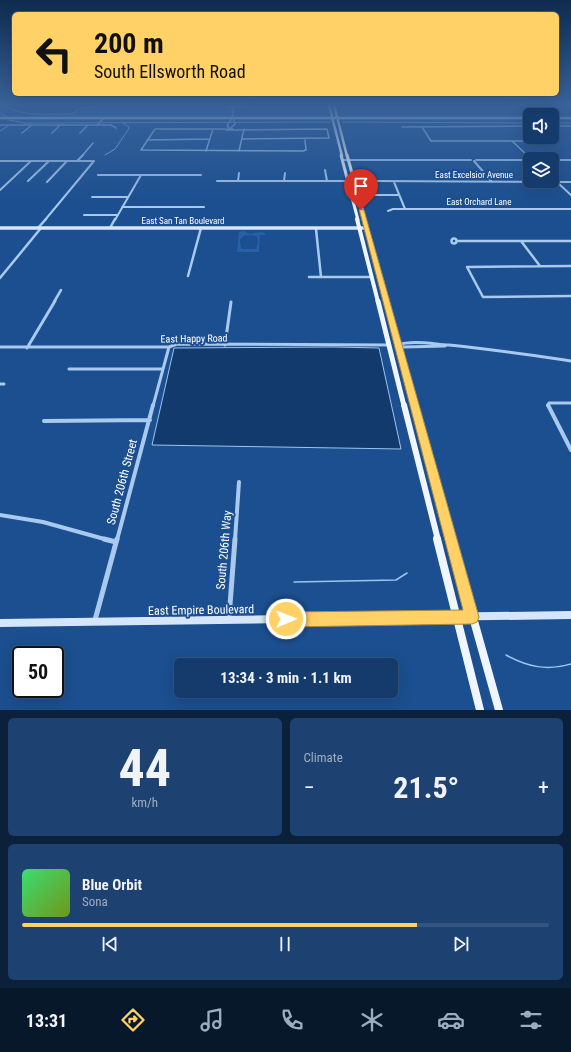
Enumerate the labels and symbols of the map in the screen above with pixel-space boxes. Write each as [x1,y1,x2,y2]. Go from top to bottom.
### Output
pin [344,169,378,210]
street label: East Excelsior Avenue [435,170,513,180]
street label: East Orchard Lane [447,197,511,207]
street label: East San Tan Boulevard [142,216,225,226]
street label: East Happy Road [160,332,228,345]
street label: South 206th Street [104,437,140,526]
street label: South 206th Way [214,510,234,590]
position arrow [265,598,307,640]
street label: East Empire Boulevard [148,602,254,618]
speed limit sign: 50 [12,646,64,698]

